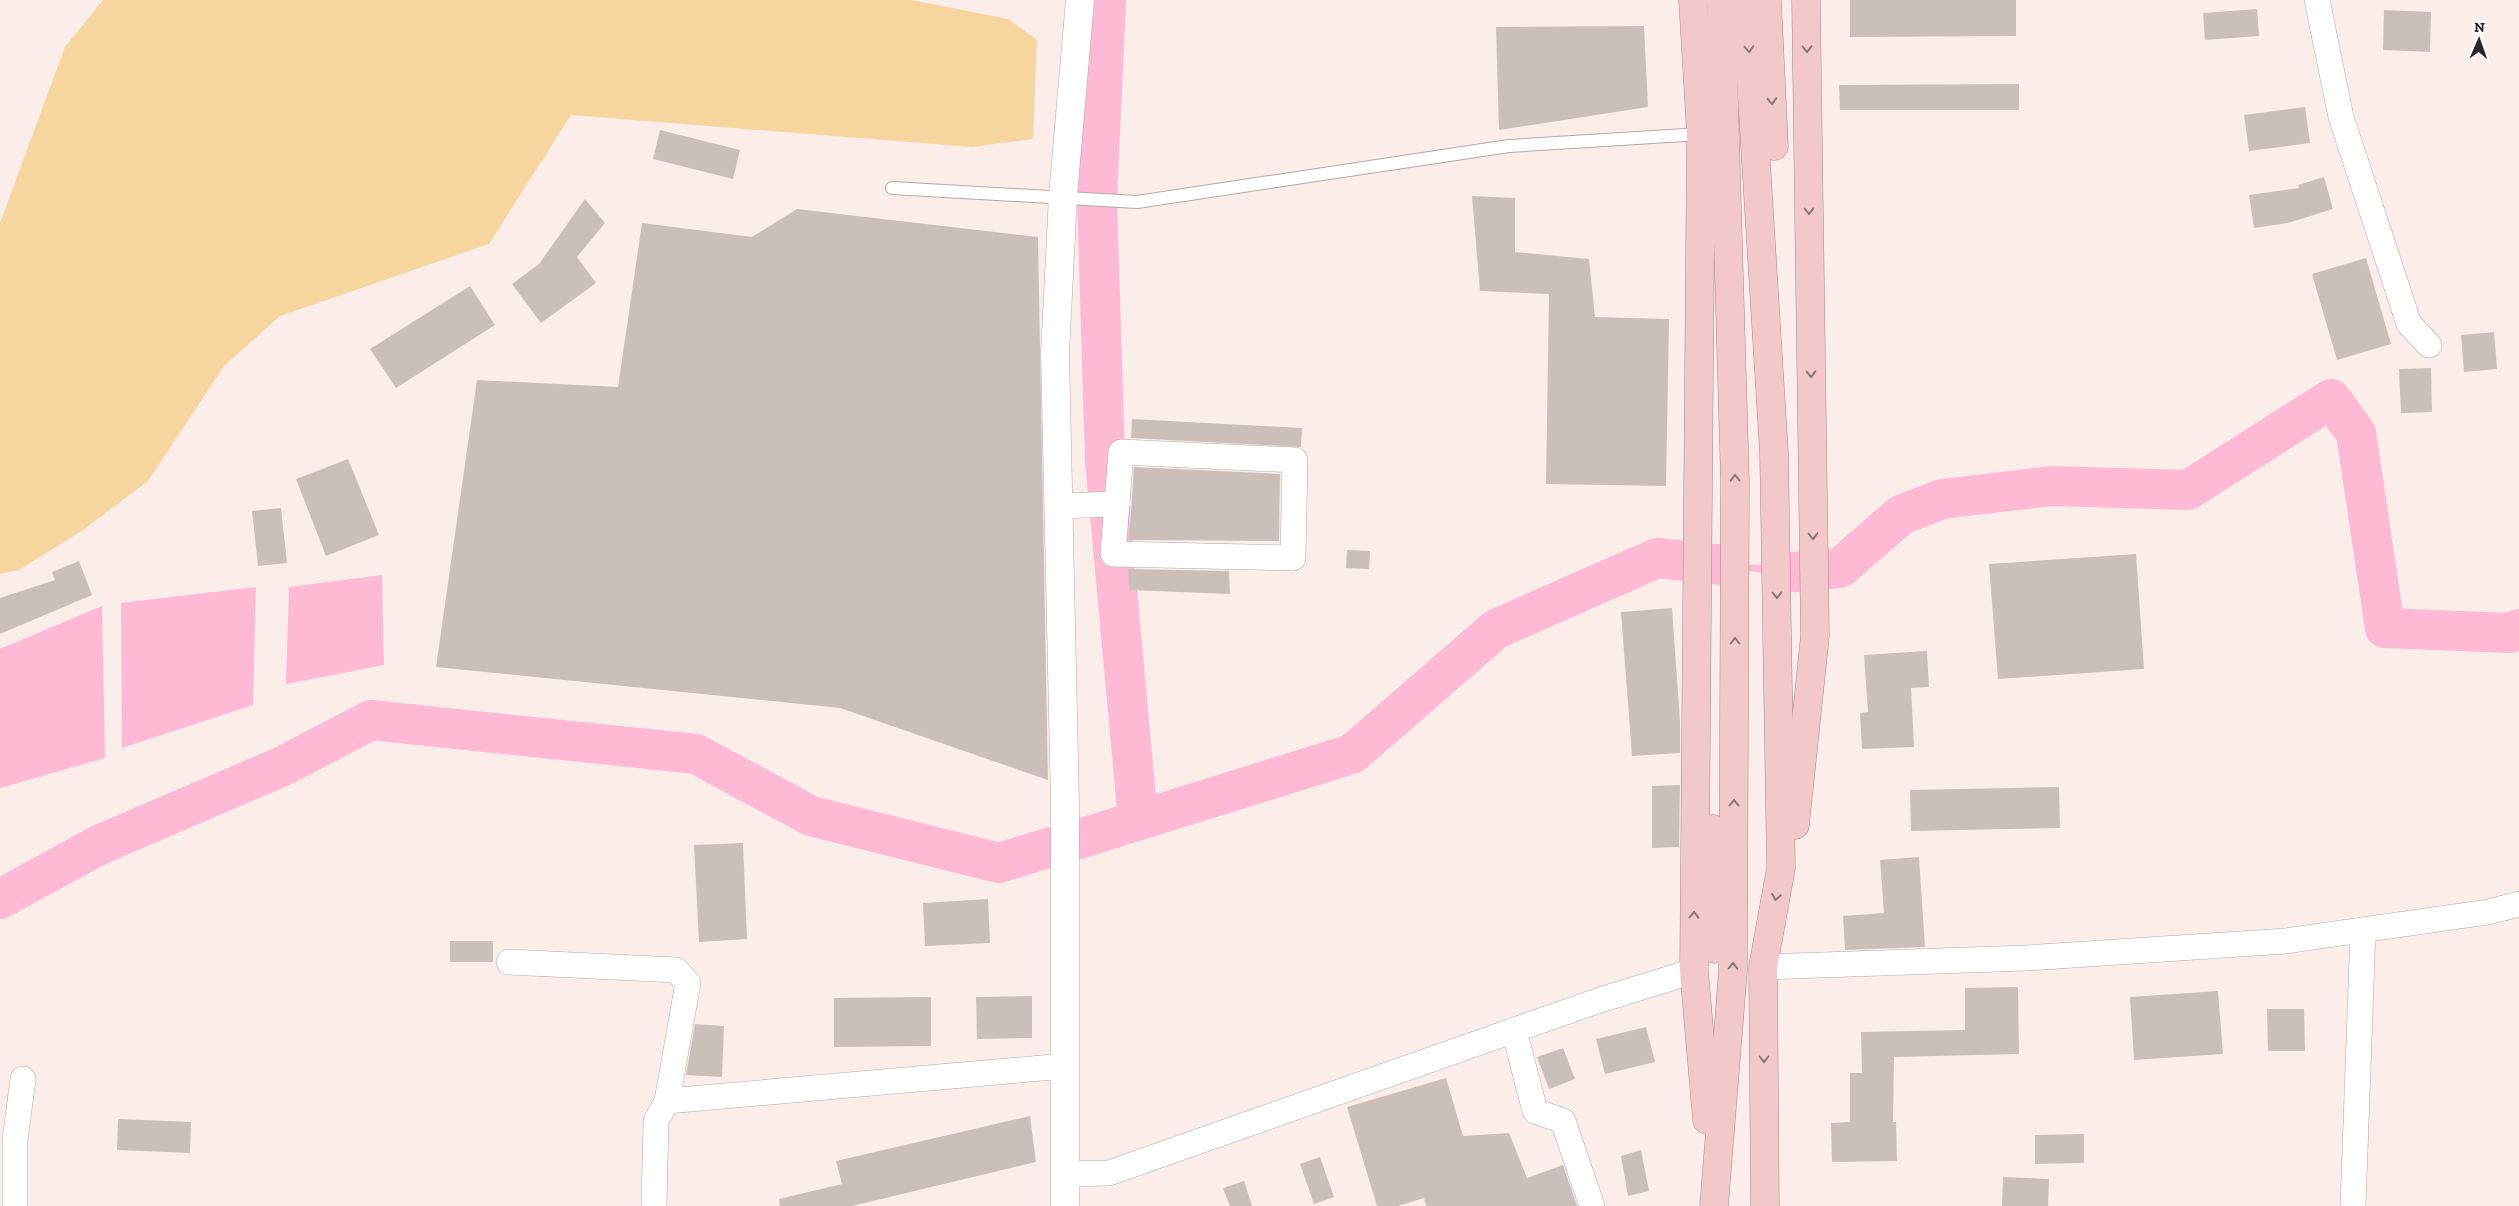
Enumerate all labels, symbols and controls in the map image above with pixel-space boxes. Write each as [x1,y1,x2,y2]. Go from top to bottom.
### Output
north arrow [2454,15,2504,65]
text: N [2474,19,2485,36]
one-way arrow [1744,45,1755,53]
one-way arrow [1802,45,1812,53]
one-way arrow [1767,98,1777,105]
one-way arrow [1804,208,1814,215]
one-way arrow [1806,370,1816,378]
one-way arrow [1730,474,1740,482]
one-way arrow [1808,532,1818,540]
one-way arrow [1771,592,1782,600]
one-way arrow [1730,636,1740,644]
one-way arrow [1729,799,1739,806]
one-way arrow [1771,893,1781,902]
one-way arrow [1689,911,1699,918]
one-way arrow [1728,961,1738,969]
one-way arrow [1759,1055,1769,1063]

